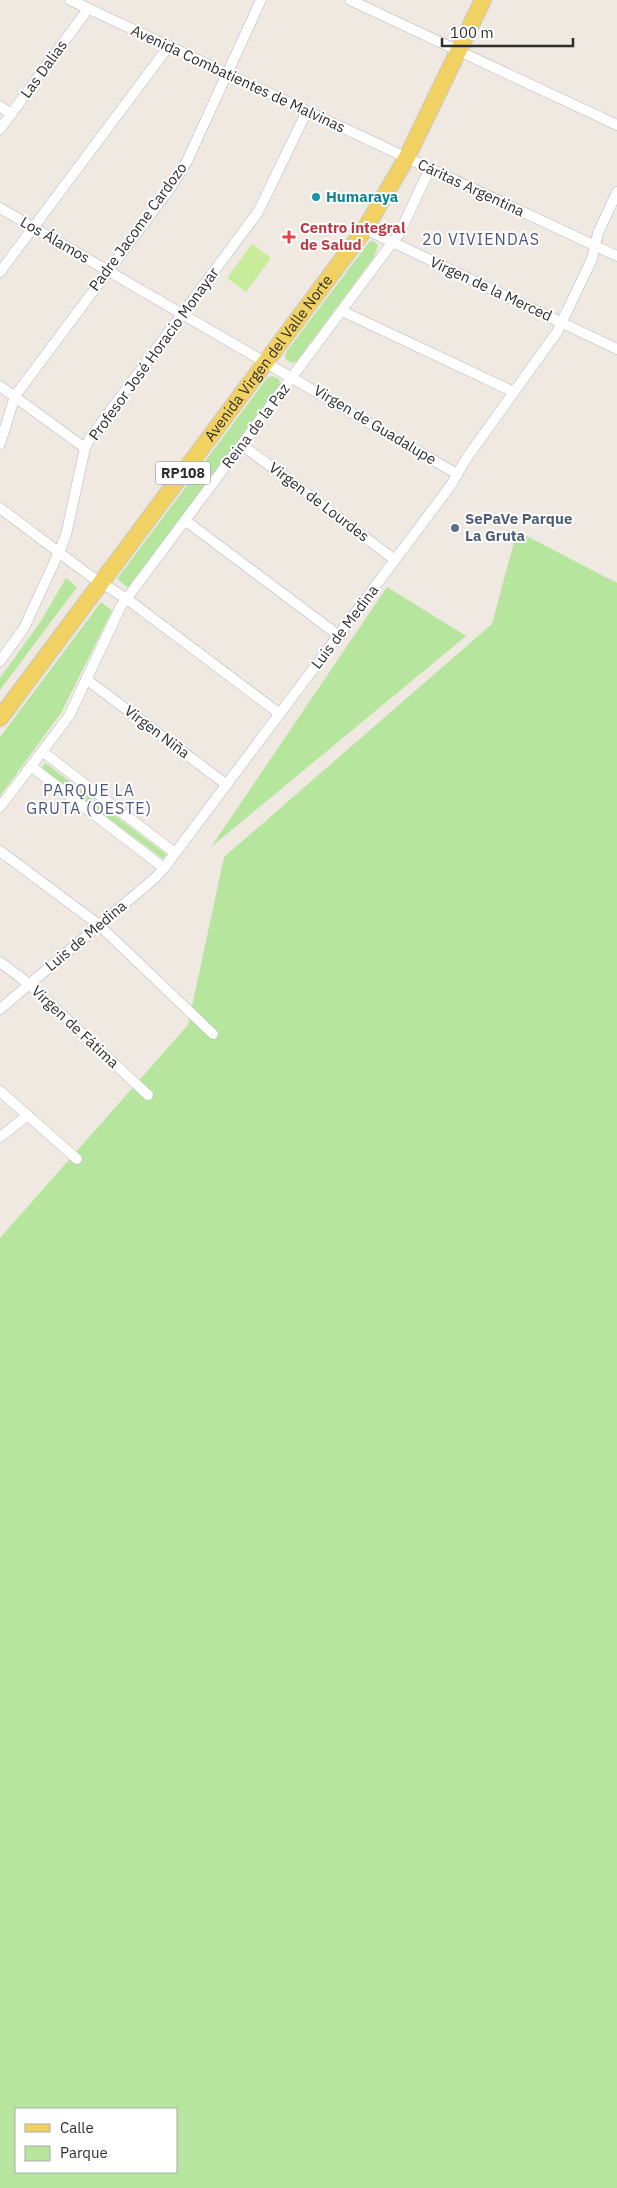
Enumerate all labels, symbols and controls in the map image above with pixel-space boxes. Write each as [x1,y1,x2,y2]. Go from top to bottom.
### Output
scale bar [442,15,573,47]
street label: Avenida Combatientes de Malvinas [128,20,348,137]
text: 100 m [450,23,494,42]
street label: Las Dalias [16,36,71,102]
street label: Cáritas Argentina [415,155,528,221]
street label: Padre Jacome Cardozo [85,159,191,295]
place label: Humaraya [326,187,399,206]
marker: Humaraya [310,191,322,203]
street label: Los Álamos [17,212,93,267]
place label: Centro integral de Salud [300,218,406,254]
district label: 20 VIVIENDAS [422,229,540,249]
marker: Centro integral de Salud [282,230,296,244]
street label: Virgen de la Merced [427,252,555,325]
street label: Profesor José Horacio Monayar [84,263,223,444]
street label: Avenida Virgen del Valle Norte [200,271,336,445]
street label: Reina de la Paz [217,379,294,472]
street label: Virgen de Guadalupe [310,380,440,469]
street label: Virgen de Lourdes [265,458,373,545]
road number: RP108 [156,462,210,484]
place label: SePaVe Parque La Gruta [465,509,572,545]
marker: SePaVe Parque La Gruta [449,522,461,534]
street label: Luis de Medina [307,581,382,672]
street label: Virgen Niña [121,701,194,762]
district label: PARQUE LA GRUTA (OESTE) [26,780,152,818]
street label: Luis de Medina [41,896,130,975]
street label: Virgen de Fátima [28,981,123,1072]
legend [15,2108,178,2173]
text: Calle [60,2118,94,2137]
text: Parque [60,2143,108,2162]

